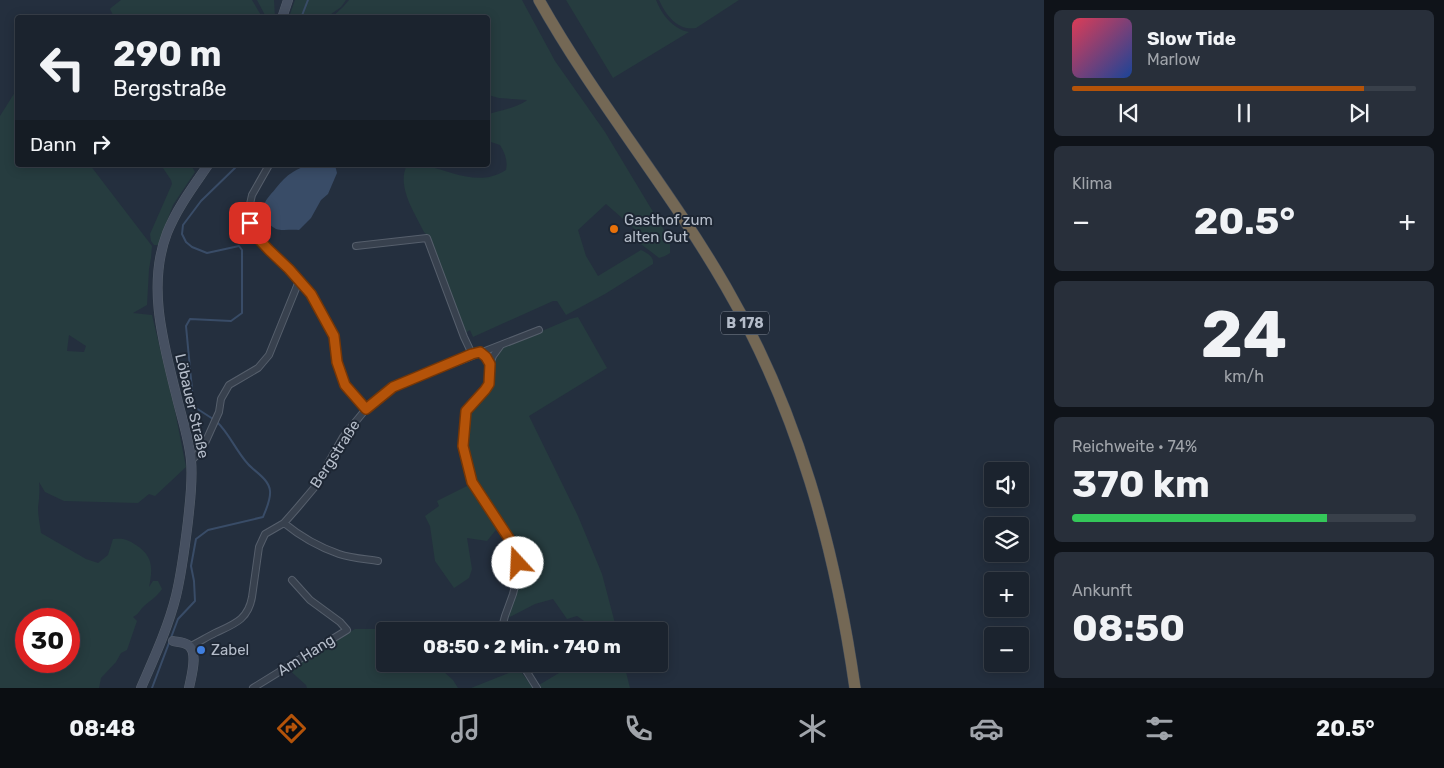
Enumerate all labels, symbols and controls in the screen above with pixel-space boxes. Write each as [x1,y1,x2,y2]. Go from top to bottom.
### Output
text: Slow Tide [1147,27,1236,50]
text: 290 m [113,33,222,75]
icon: left [30,35,95,100]
text: Marlow [1147,50,1200,69]
text: Bergstraße [113,75,227,102]
icon: previous [1115,99,1143,127]
icon: pause [1230,99,1258,127]
icon: next [1345,99,1373,127]
icon: right [87,130,115,158]
text: Dann [30,133,77,156]
text: Klima [1072,174,1112,193]
text: 20.5° [1194,198,1295,244]
pin [229,202,271,244]
text: − [1072,205,1090,238]
text: + [1399,205,1416,238]
icon: arrive [236,209,264,237]
place label: Gasthof zum alten Gut [624,211,713,246]
marker: Gasthof zum alten Gut [608,223,620,235]
text: 24 [1201,296,1287,373]
road number: B 178 [721,312,769,334]
street label: Löbauer Straße [171,352,213,460]
text: km/h [1224,367,1264,386]
street label: Bergstraße [306,417,364,491]
text: Reichweite · 74% [1072,437,1197,456]
text: 370 km [1072,461,1210,507]
map controls [984,462,1029,672]
button: sound [984,462,1029,507]
button: layers [984,517,1029,562]
position arrow [491,536,543,588]
button: + [984,572,1029,617]
text: Ankunft [1072,581,1132,600]
text: 08:50 [1072,605,1185,651]
speed limit sign: 30 [15,608,80,673]
button: − [984,627,1029,672]
street label: Am Hang [274,630,338,680]
text: 08:50 · 2 Min. · 740 m [423,635,621,658]
place label: Zabel [211,641,249,659]
marker: Zabel [195,644,207,656]
icon: directions [274,711,309,746]
icon: music [448,711,483,746]
icon: phone [621,711,656,746]
icon: climate [795,711,830,746]
icon: car [969,711,1004,746]
icon: filters [1142,711,1177,746]
text: 08:48 [69,715,136,742]
text: 20.5° [1316,715,1375,742]

